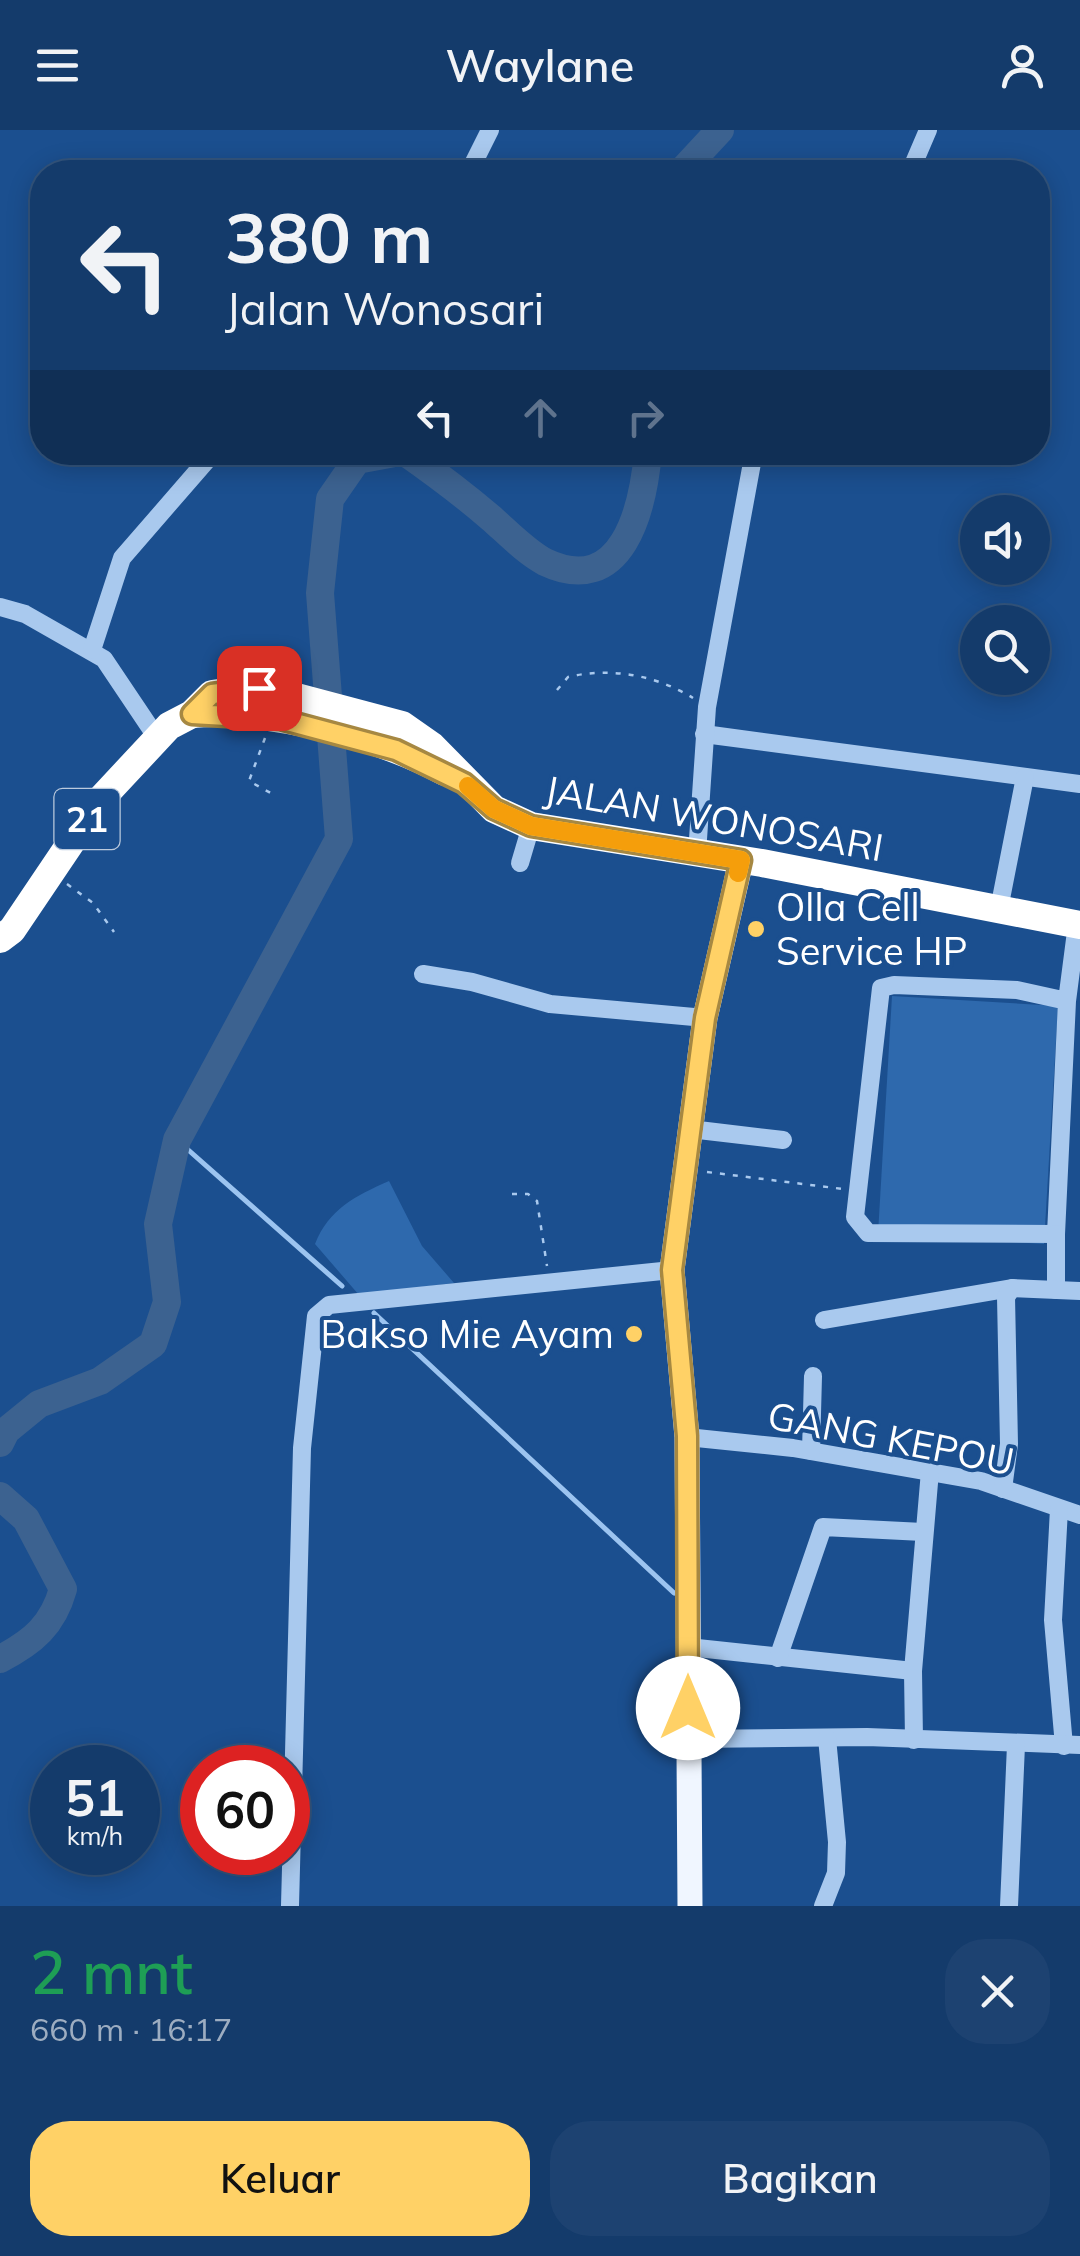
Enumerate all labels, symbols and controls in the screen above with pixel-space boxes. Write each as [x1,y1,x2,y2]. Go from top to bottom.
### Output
text: Waylane [446,37,634,93]
icon: menu [30,38,85,93]
icon: person [995,38,1050,93]
text: 380 m [225,193,433,281]
icon: left [60,200,190,330]
text: Jalan Wonosari [225,280,544,336]
icon: left [408,390,463,445]
icon: ahead [513,390,568,445]
icon: right [618,390,673,445]
map controls [960,495,1050,695]
button: sound [960,495,1050,585]
button: search [960,605,1050,695]
pin [217,646,302,731]
icon: arrive [232,661,287,716]
street label: JALAN WONOSARI [541,765,887,871]
road number: 21 [54,789,120,849]
place label: Olla Cell Service HP [776,883,967,975]
marker: Olla Cell Service HP [745,918,767,940]
place label: Bakso Mie Ayam [321,1310,614,1358]
marker: Bakso Mie Ayam [623,1323,645,1345]
street label: GANG KEPOU [764,1391,1018,1485]
position arrow [636,1656,740,1760]
speed limit sign: 60 [180,1745,310,1875]
text: 51 [65,1766,125,1829]
text: km/h [67,1820,123,1851]
text: 2 mnt [30,1934,193,2009]
button: close [945,1939,1050,2044]
text: 660 m · 16:17 [30,2009,232,2049]
button: Keluar [30,2121,530,2236]
button: Bagikan [550,2121,1050,2236]

